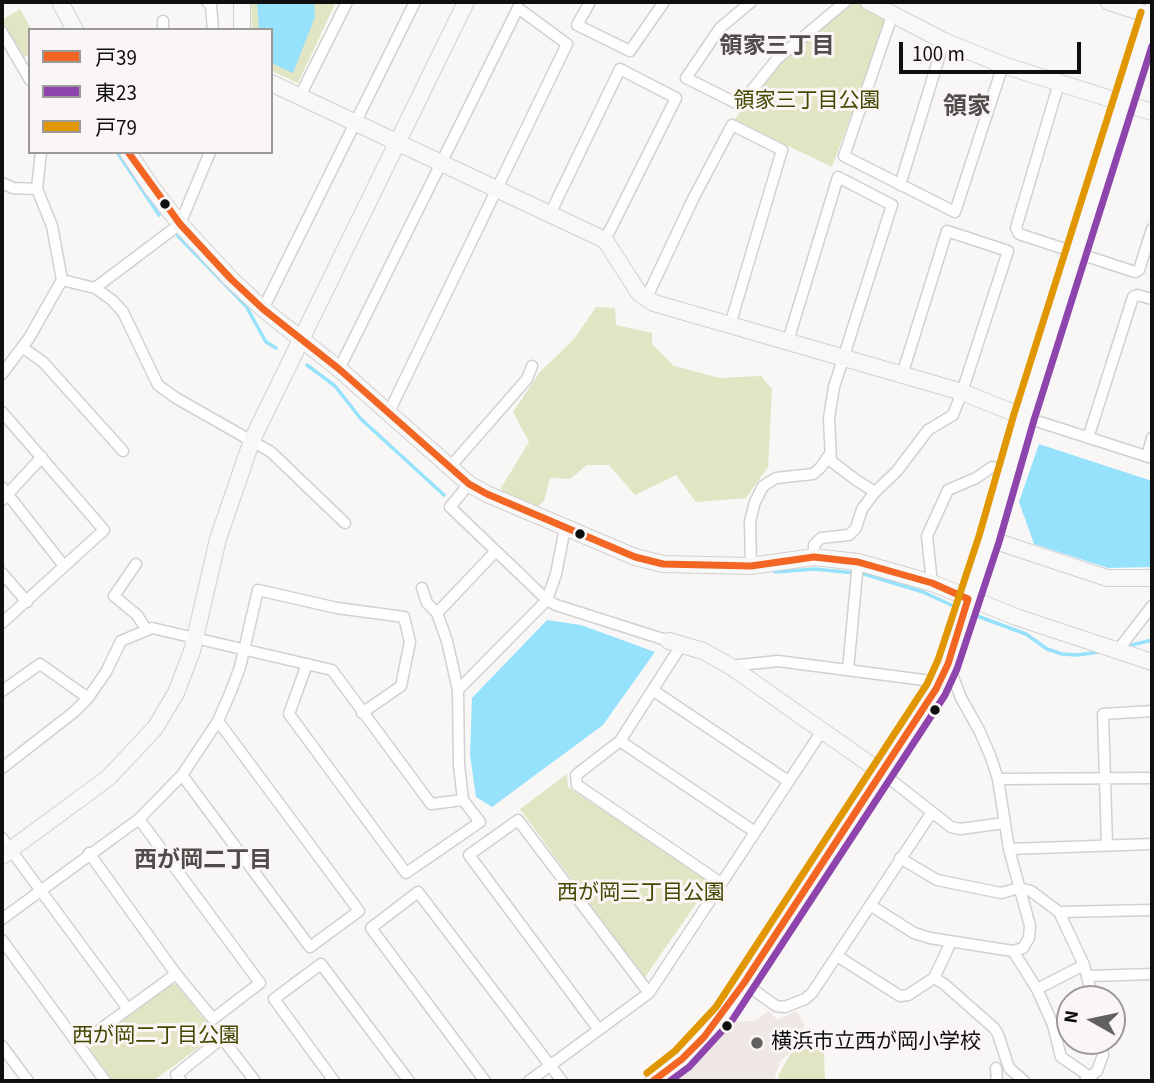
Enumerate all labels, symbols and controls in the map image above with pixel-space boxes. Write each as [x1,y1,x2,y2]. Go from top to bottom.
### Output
legend [28,28,273,154]
scale bar [902,28,1084,72]
district label: 領家三丁目 [720,34,834,62]
text: 100 m [912,39,965,69]
text: 戸39 [95,43,137,73]
text: 東23 [95,78,137,108]
park label: 領家三丁目公園 [734,89,880,115]
district label: 領家 [943,95,991,123]
text: 戸79 [95,113,137,143]
unlabelled marker [158,197,172,211]
unlabelled marker [573,527,587,541]
unlabelled marker [928,703,942,717]
district label: 西が岡二丁目 [134,848,272,876]
park label: 西が岡三丁目公園 [557,881,725,907]
north arrow [1056,985,1126,1055]
text: N [1057,1009,1086,1025]
unlabelled marker [720,1019,734,1033]
park label: 西が岡二丁目公園 [72,1024,240,1050]
place label: 横浜市立西が岡小学校 [771,1030,981,1056]
marker: 横浜市立西が岡小学校 [749,1035,765,1051]

